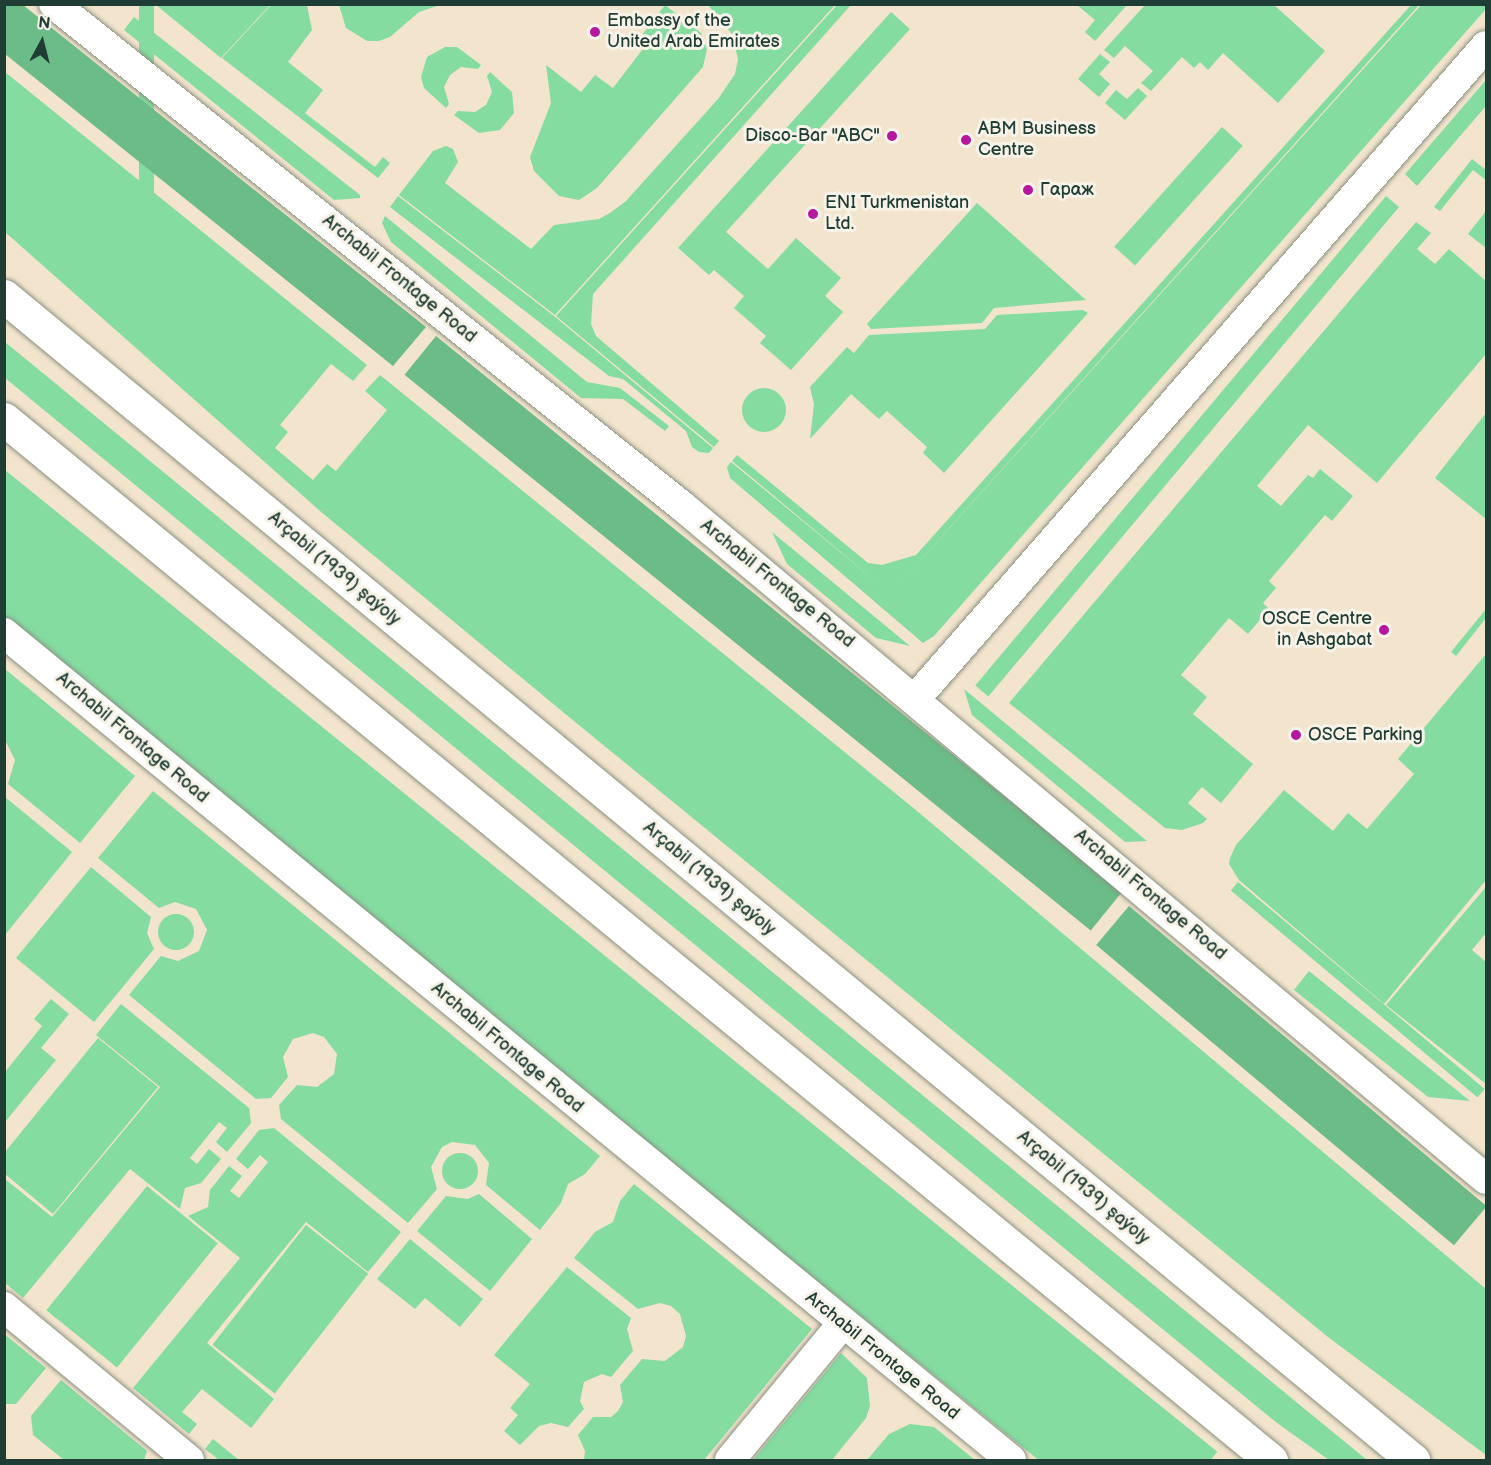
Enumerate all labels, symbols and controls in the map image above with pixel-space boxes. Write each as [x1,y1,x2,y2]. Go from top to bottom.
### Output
place label: Embassy of the United Arab Emirates [607,11,780,54]
north arrow [12,12,72,72]
text: N [37,13,51,34]
marker: Embassy of the United Arab Emirates [588,25,602,39]
place label: ABM Business Centre [978,119,1096,162]
place label: Disco-Bar "ABC" [745,125,880,147]
marker: Disco-Bar "ABC" [885,129,899,143]
marker: ABM Business Centre [959,133,973,147]
place label: Гараж [1040,179,1094,201]
marker: Гараж [1021,183,1035,197]
place label: ENI Turkmenistan Ltd. [825,193,970,236]
marker: ENI Turkmenistan Ltd. [806,207,820,221]
street label: Archabil Frontage Road [318,210,480,348]
street label: Arçabil (1939) şaýoly [263,507,405,631]
street label: Archabil Frontage Road [696,515,858,653]
place label: OSCE Centre in Ashgabat [1262,609,1372,652]
marker: OSCE Centre in Ashgabat [1377,623,1391,637]
street label: Archabil Frontage Road [52,668,212,808]
place label: OSCE Parking [1308,724,1423,746]
marker: OSCE Parking [1289,728,1303,742]
street label: Arçabil (1939) şaýoly [638,817,780,941]
street label: Archabil Frontage Road [1070,825,1230,965]
street label: Archabil Frontage Road [427,978,587,1118]
street label: Arçabil (1939) şaýoly [1012,1126,1154,1250]
street label: Archabil Frontage Road [801,1287,963,1425]

